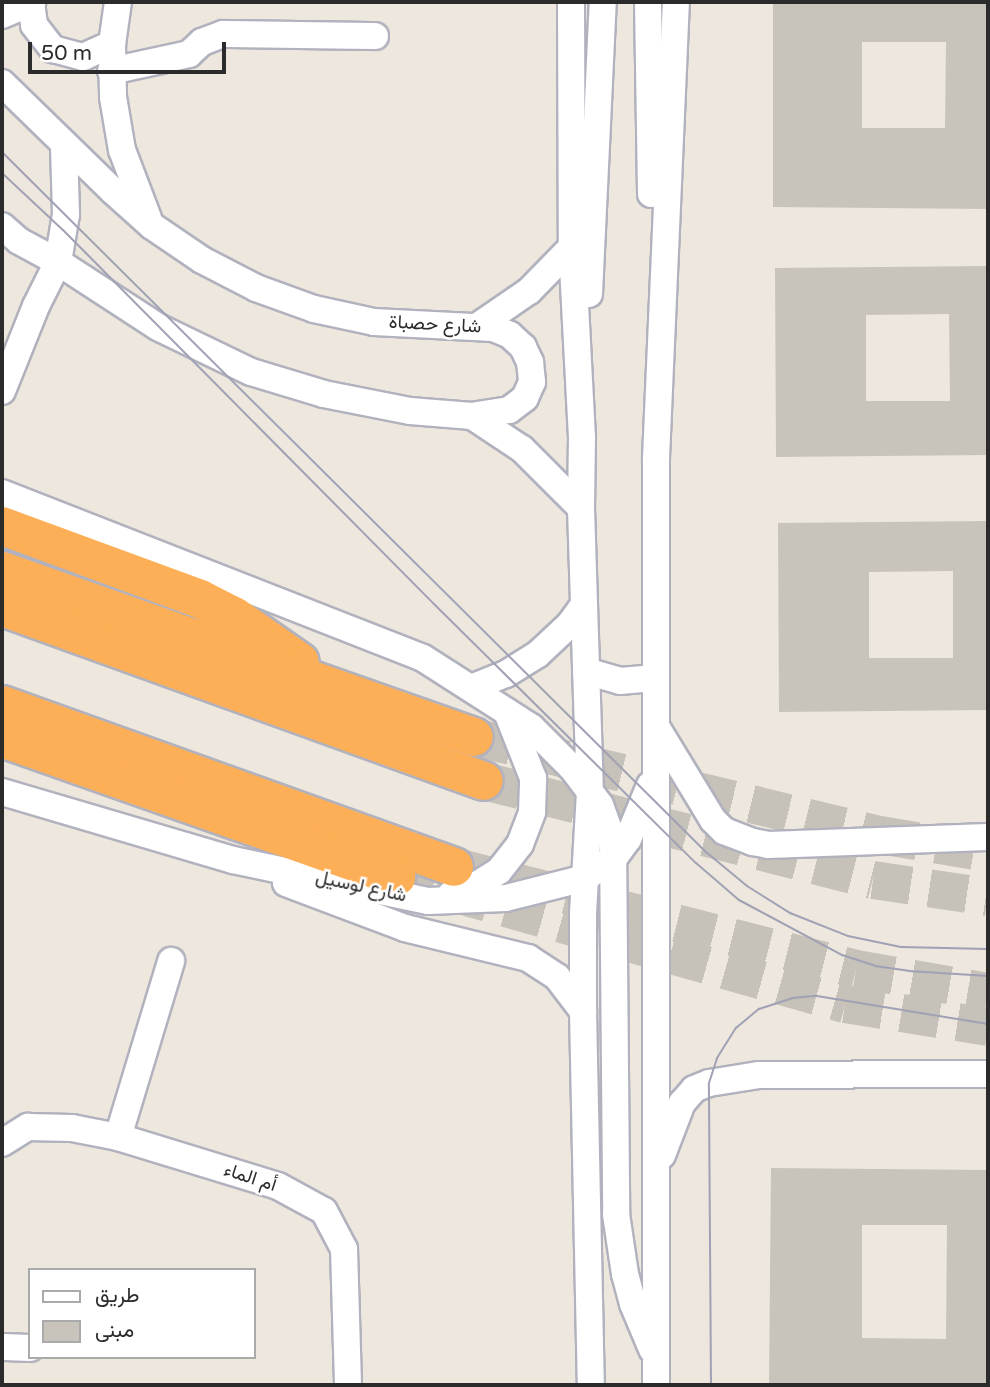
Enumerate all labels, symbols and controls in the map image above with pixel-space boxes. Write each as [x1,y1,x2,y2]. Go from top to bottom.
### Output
scale bar [32,28,229,72]
text: 50 m [41,41,92,66]
street label: شارع حصباة [388,311,482,339]
street label: شارع لوسيل [313,866,409,908]
street label: أم الماء [221,1159,279,1197]
legend [28,1268,256,1359]
text: طريق [95,1283,140,1308]
text: مبنى [95,1318,134,1343]

